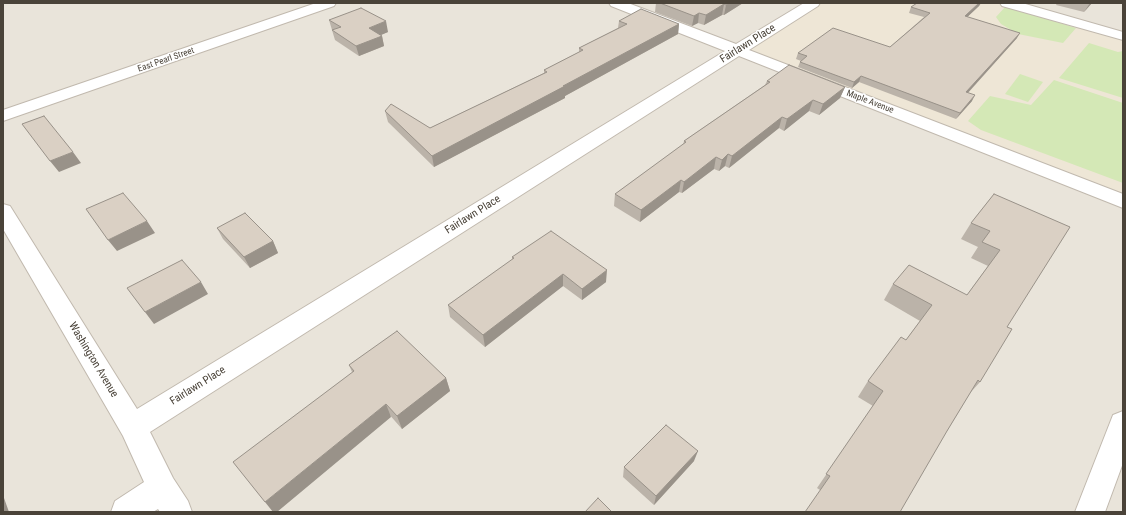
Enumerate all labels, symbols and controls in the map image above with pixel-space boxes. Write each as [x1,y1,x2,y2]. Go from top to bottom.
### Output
street label: Fairlawn Place [718,22,778,66]
street label: East Pearl Street [136,45,196,75]
street label: Maple Avenue [845,88,895,116]
street label: Fairlawn Place [443,193,503,237]
street label: Washington Avenue [65,320,121,400]
street label: Fairlawn Place [168,364,228,408]

